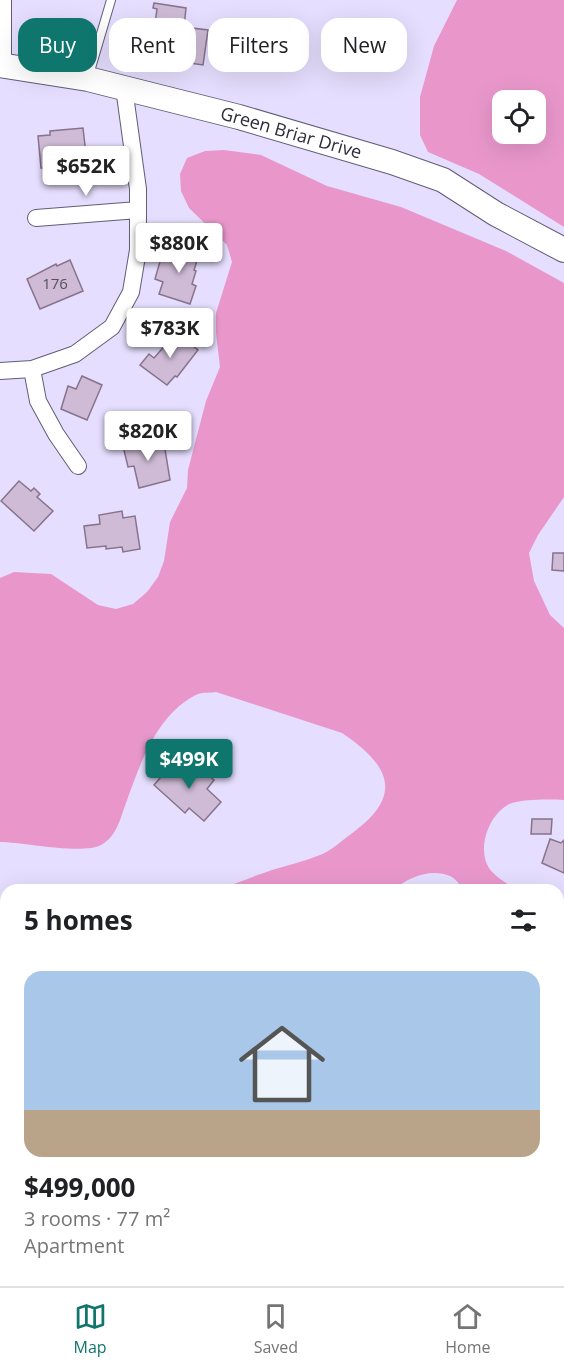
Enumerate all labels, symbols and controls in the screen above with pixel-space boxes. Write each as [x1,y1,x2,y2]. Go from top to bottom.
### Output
chip: Buy [18,18,97,72]
chip: Rent [109,18,196,72]
chip: Filters [208,18,309,72]
chip: New [321,18,407,72]
map controls [492,90,546,144]
button: locate [492,90,546,144]
street label: Green Briar Drive [218,100,365,164]
pin: $652K [44,146,128,197]
text: $652K [56,152,116,179]
pin: $880K [137,223,221,274]
text: $880K [149,229,209,256]
house number: 176 [42,273,68,293]
pin: $783K [128,308,212,359]
text: $783K [140,314,200,341]
pin: $820K [106,411,190,462]
text: $820K [118,417,178,444]
pin: $499K [147,739,231,790]
text: $499K [159,745,219,772]
text: 5 homes [24,902,133,938]
icon: filters [507,904,540,937]
icon: home [228,1010,336,1118]
text: $499,000 [24,1169,135,1205]
text: 3 rooms · 77 m² [24,1205,170,1232]
text: Apartment [24,1232,124,1259]
tab: Map [74,1300,107,1358]
tab: Saved [254,1300,298,1358]
tab: Home [445,1300,490,1358]

